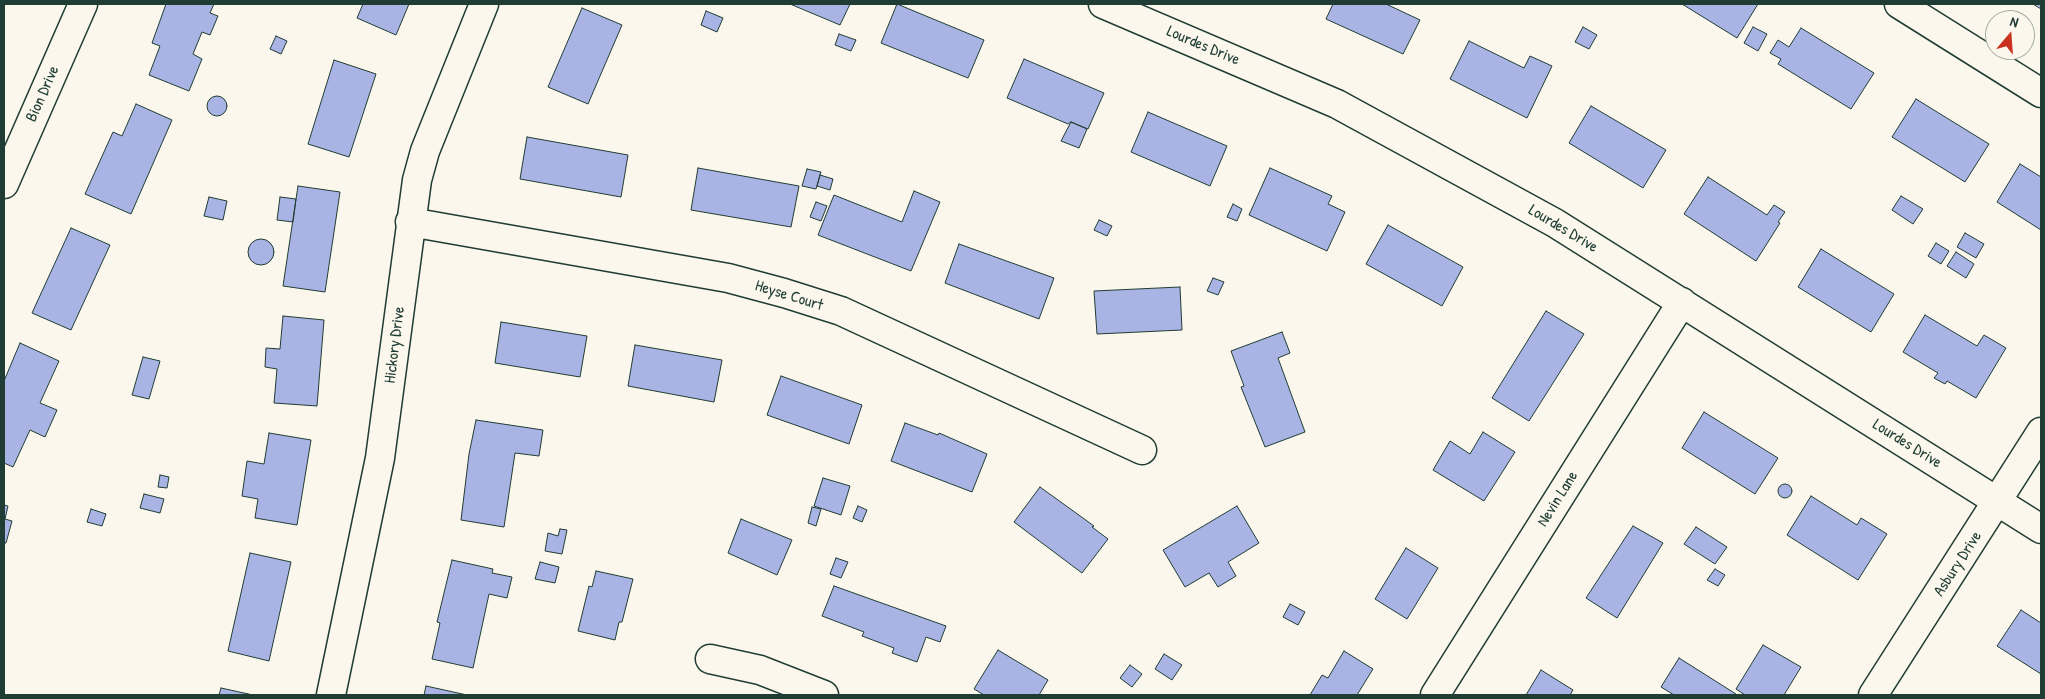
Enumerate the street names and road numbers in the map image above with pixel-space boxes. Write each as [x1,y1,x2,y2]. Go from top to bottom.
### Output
street label: Lourdes Drive [1164,22,1242,70]
street label: Bion Drive [22,63,64,125]
street label: Lourdes Drive [1525,201,1601,257]
street label: Heyse Court [753,277,825,315]
street label: Hickory Drive [381,306,409,384]
street label: Lourdes Drive [1869,415,1945,473]
street label: Nevin Lane [1534,468,1582,530]
street label: Asbury Drive [1930,528,1986,600]

